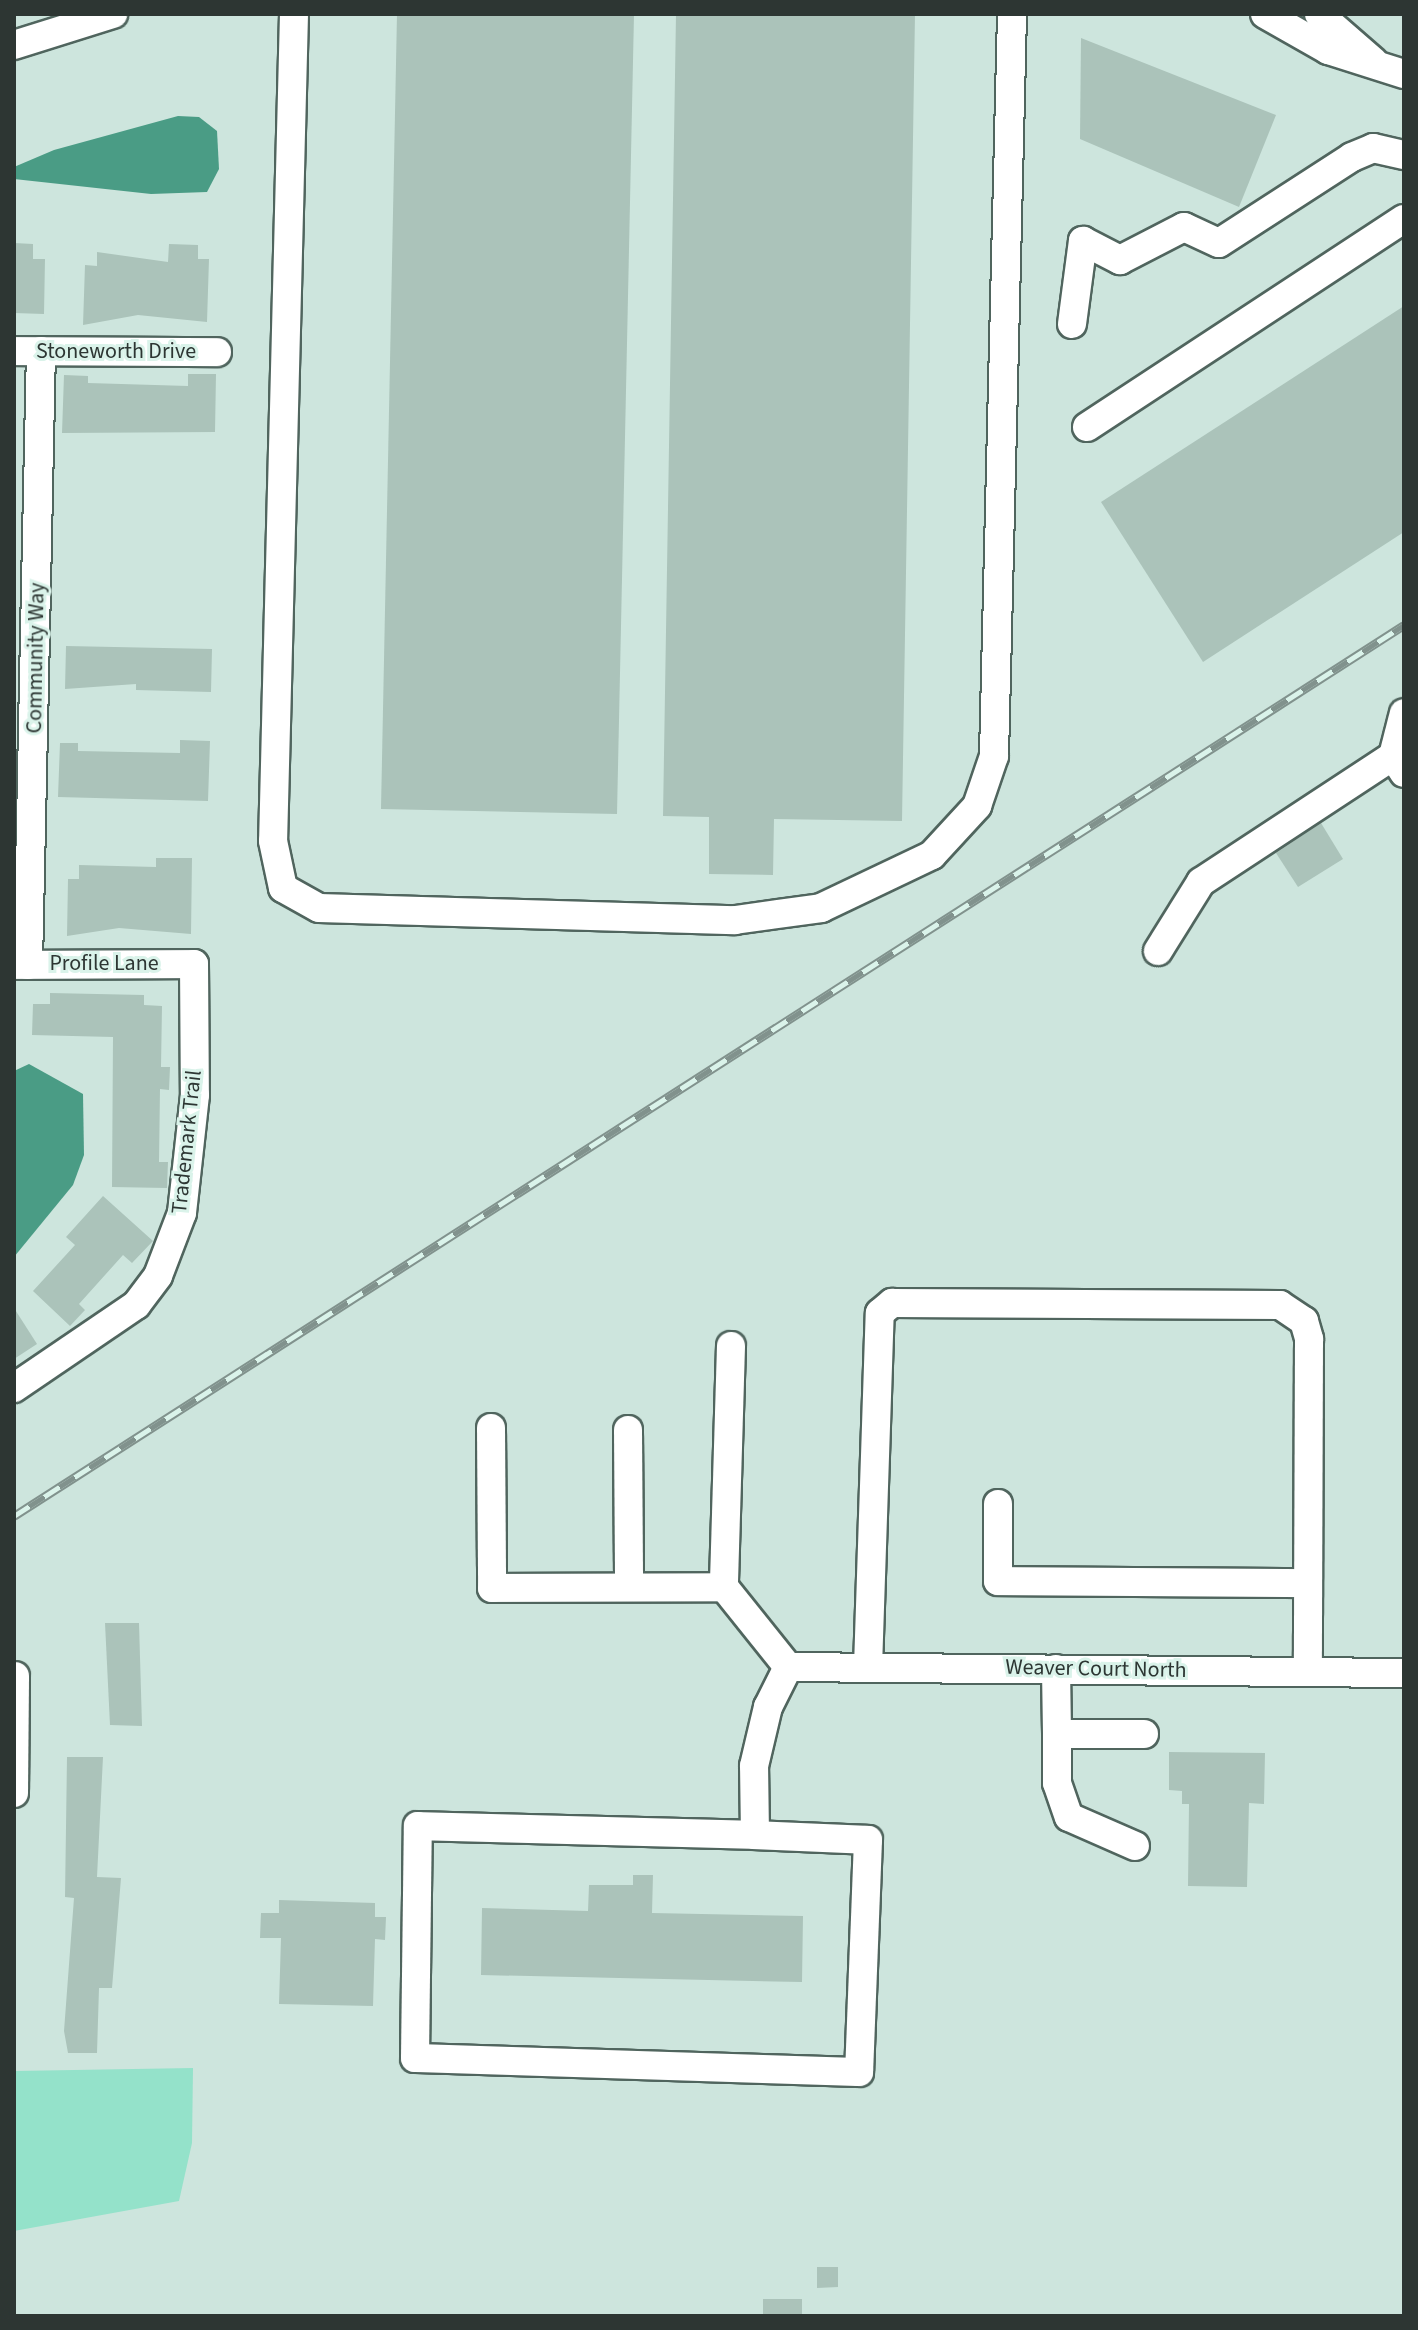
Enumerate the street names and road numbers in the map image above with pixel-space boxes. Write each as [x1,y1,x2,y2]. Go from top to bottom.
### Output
street label: Stoneworth Drive [36,339,196,365]
street label: Community Way [21,582,51,734]
street label: Profile Lane [49,951,159,977]
street label: Trademark Trail [166,1069,208,1215]
street label: Weaver Court North [1005,1654,1187,1684]

